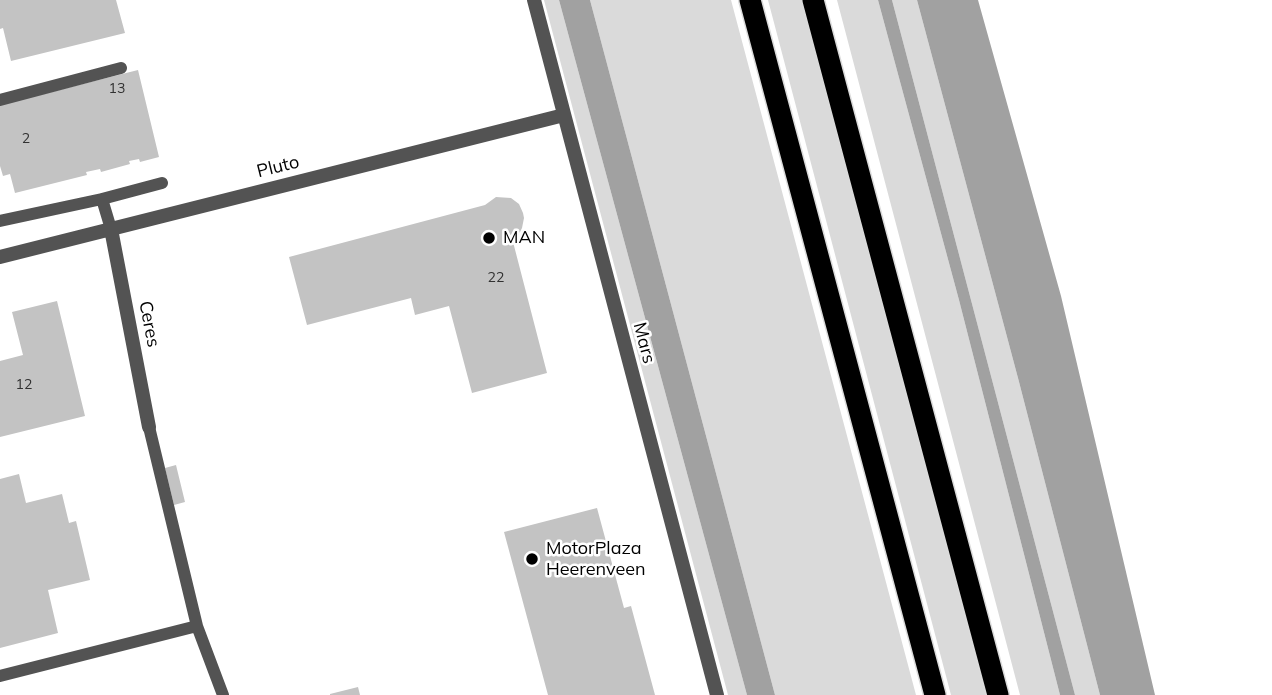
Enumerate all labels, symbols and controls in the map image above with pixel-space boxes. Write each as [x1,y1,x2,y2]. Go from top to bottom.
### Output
house number: 13 [109,81,125,97]
house number: 2 [22,131,30,147]
street label: Pluto [255,151,301,183]
place label: MAN [503,227,545,249]
marker: MAN [481,230,497,246]
house number: 22 [488,270,504,286]
street label: Ceres [134,299,164,349]
street label: Mars [628,320,660,366]
house number: 12 [16,377,32,393]
place label: MotorPlaza Heerenveen [546,538,646,580]
marker: MotorPlaza Heerenveen [524,551,540,567]

